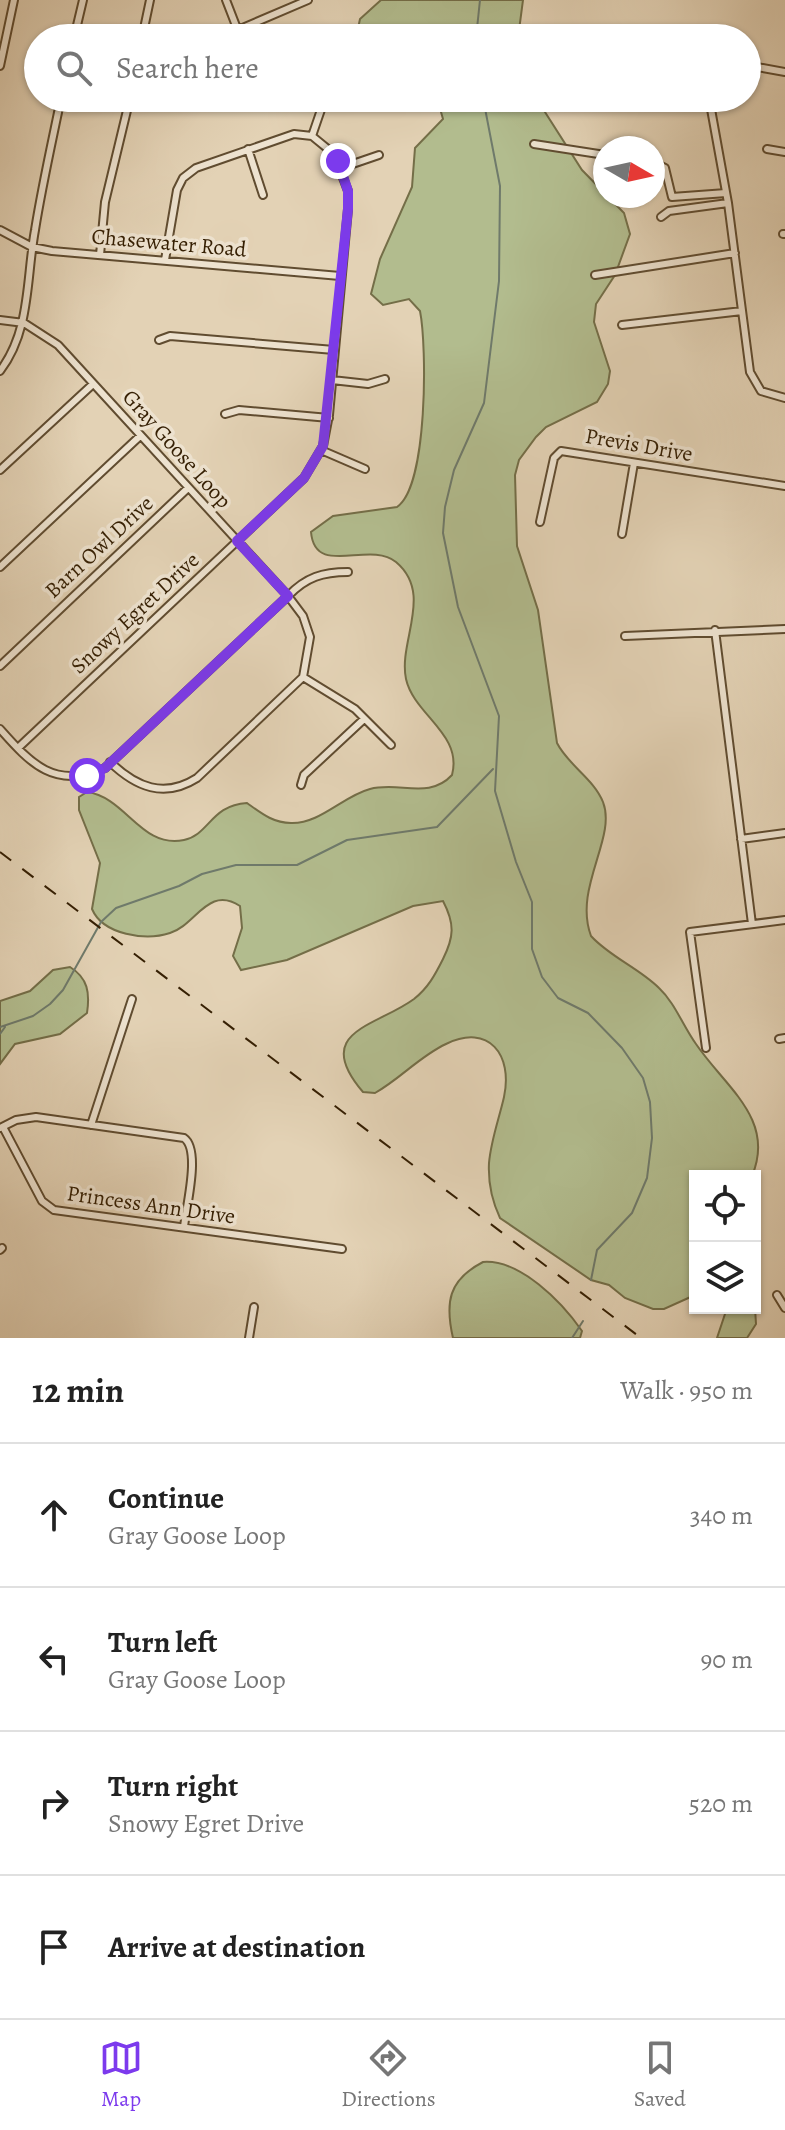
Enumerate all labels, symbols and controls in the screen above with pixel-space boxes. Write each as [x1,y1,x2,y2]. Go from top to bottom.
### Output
search box [24,24,761,112]
icon: search [52,46,96,90]
text: Search here [116,48,259,88]
north arrow [593,136,665,208]
route end [320,143,356,179]
street label: Chasewater Road [90,221,248,265]
street label: Gray Goose Loop [116,383,238,515]
street label: Previs Drive [583,421,695,469]
street label: Barn Owl Drive [38,489,160,605]
street label: Snowy Egret Drive [64,545,206,681]
route start [69,758,105,794]
map controls [689,1170,761,1314]
button: locate [689,1170,761,1242]
street label: Princess Ann Drive [65,1178,237,1232]
button: layers [689,1242,761,1314]
text: 12 min [32,1367,124,1414]
text: Walk · 950 m [620,1373,753,1408]
text: Continue [108,1478,224,1518]
icon: ahead [32,1493,76,1537]
text: 340 m [690,1498,753,1533]
text: Gray Goose Loop [108,1518,286,1553]
text: Turn left [108,1622,217,1662]
icon: left [32,1637,76,1681]
text: 90 m [701,1642,753,1677]
text: Gray Goose Loop [108,1662,286,1697]
text: Turn right [108,1766,238,1806]
icon: right [32,1781,76,1825]
text: 520 m [689,1786,753,1821]
text: Snowy Egret Drive [108,1806,304,1841]
icon: arrive [32,1925,76,1969]
text: Arrive at destination [108,1927,365,1967]
tab: Map [99,2036,143,2114]
tab: Directions [341,2036,436,2114]
tab: Saved [634,2036,686,2114]

